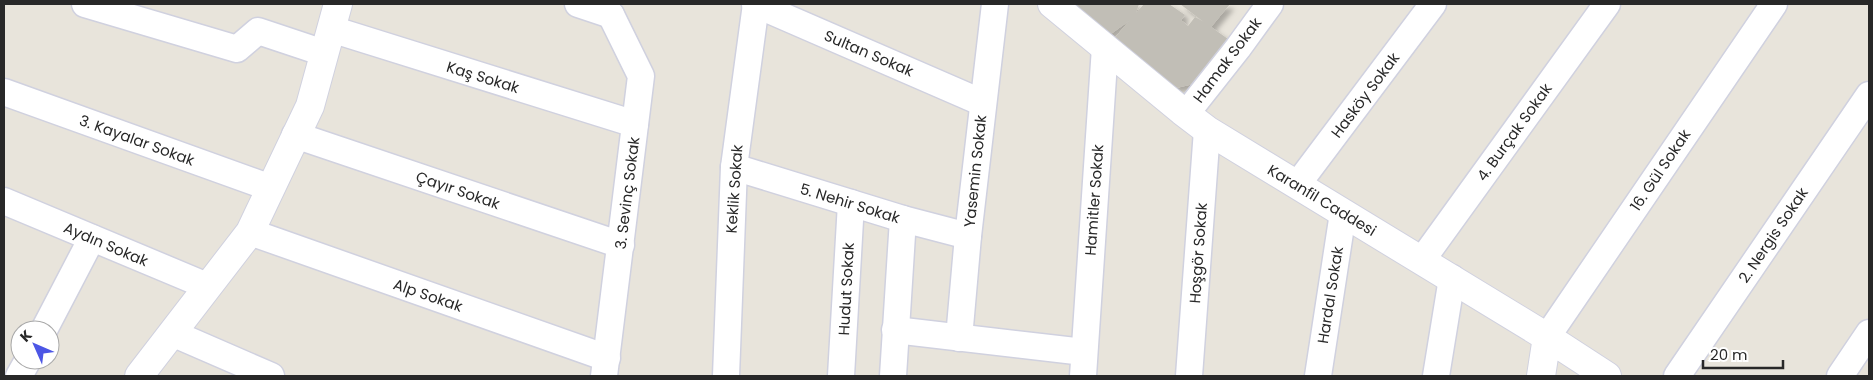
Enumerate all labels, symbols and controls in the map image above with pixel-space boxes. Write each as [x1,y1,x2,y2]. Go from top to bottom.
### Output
street label: Hamak Sokak [1188,13,1266,107]
street label: Sultan Sokak [821,25,917,81]
street label: Hasköy Sokak [1326,48,1404,142]
street label: Kaş Sokak [444,56,522,98]
street label: 4. Burçak Sokak [1471,79,1557,185]
street label: 3. Kayalar Sokak [76,109,198,171]
street label: Yasemin Sokak [959,114,991,228]
street label: 16. Gül Sokak [1625,125,1695,215]
street label: 3. Sevinç Sokak [610,135,644,250]
street label: Hamitler Sokak [1080,143,1108,256]
street label: Keklik Sokak [720,144,748,234]
street label: Karanfil Caddesi [1264,159,1380,241]
street label: Çayır Sokak [413,166,503,214]
street label: 5. Nehir Sokak [798,178,903,228]
street label: 2. Nergis Sokak [1733,183,1813,287]
street label: Hoşgör Sokak [1184,202,1212,304]
street label: Aydın Sokak [60,217,152,271]
street label: Hudut Sokak [833,242,859,336]
street label: Hardal Sokak [1312,245,1348,345]
street label: Alp Sokak [391,273,466,317]
north arrow [10,320,60,370]
text: K [15,325,36,346]
scale bar [1703,338,1783,370]
text: 20 m [1710,344,1748,365]

